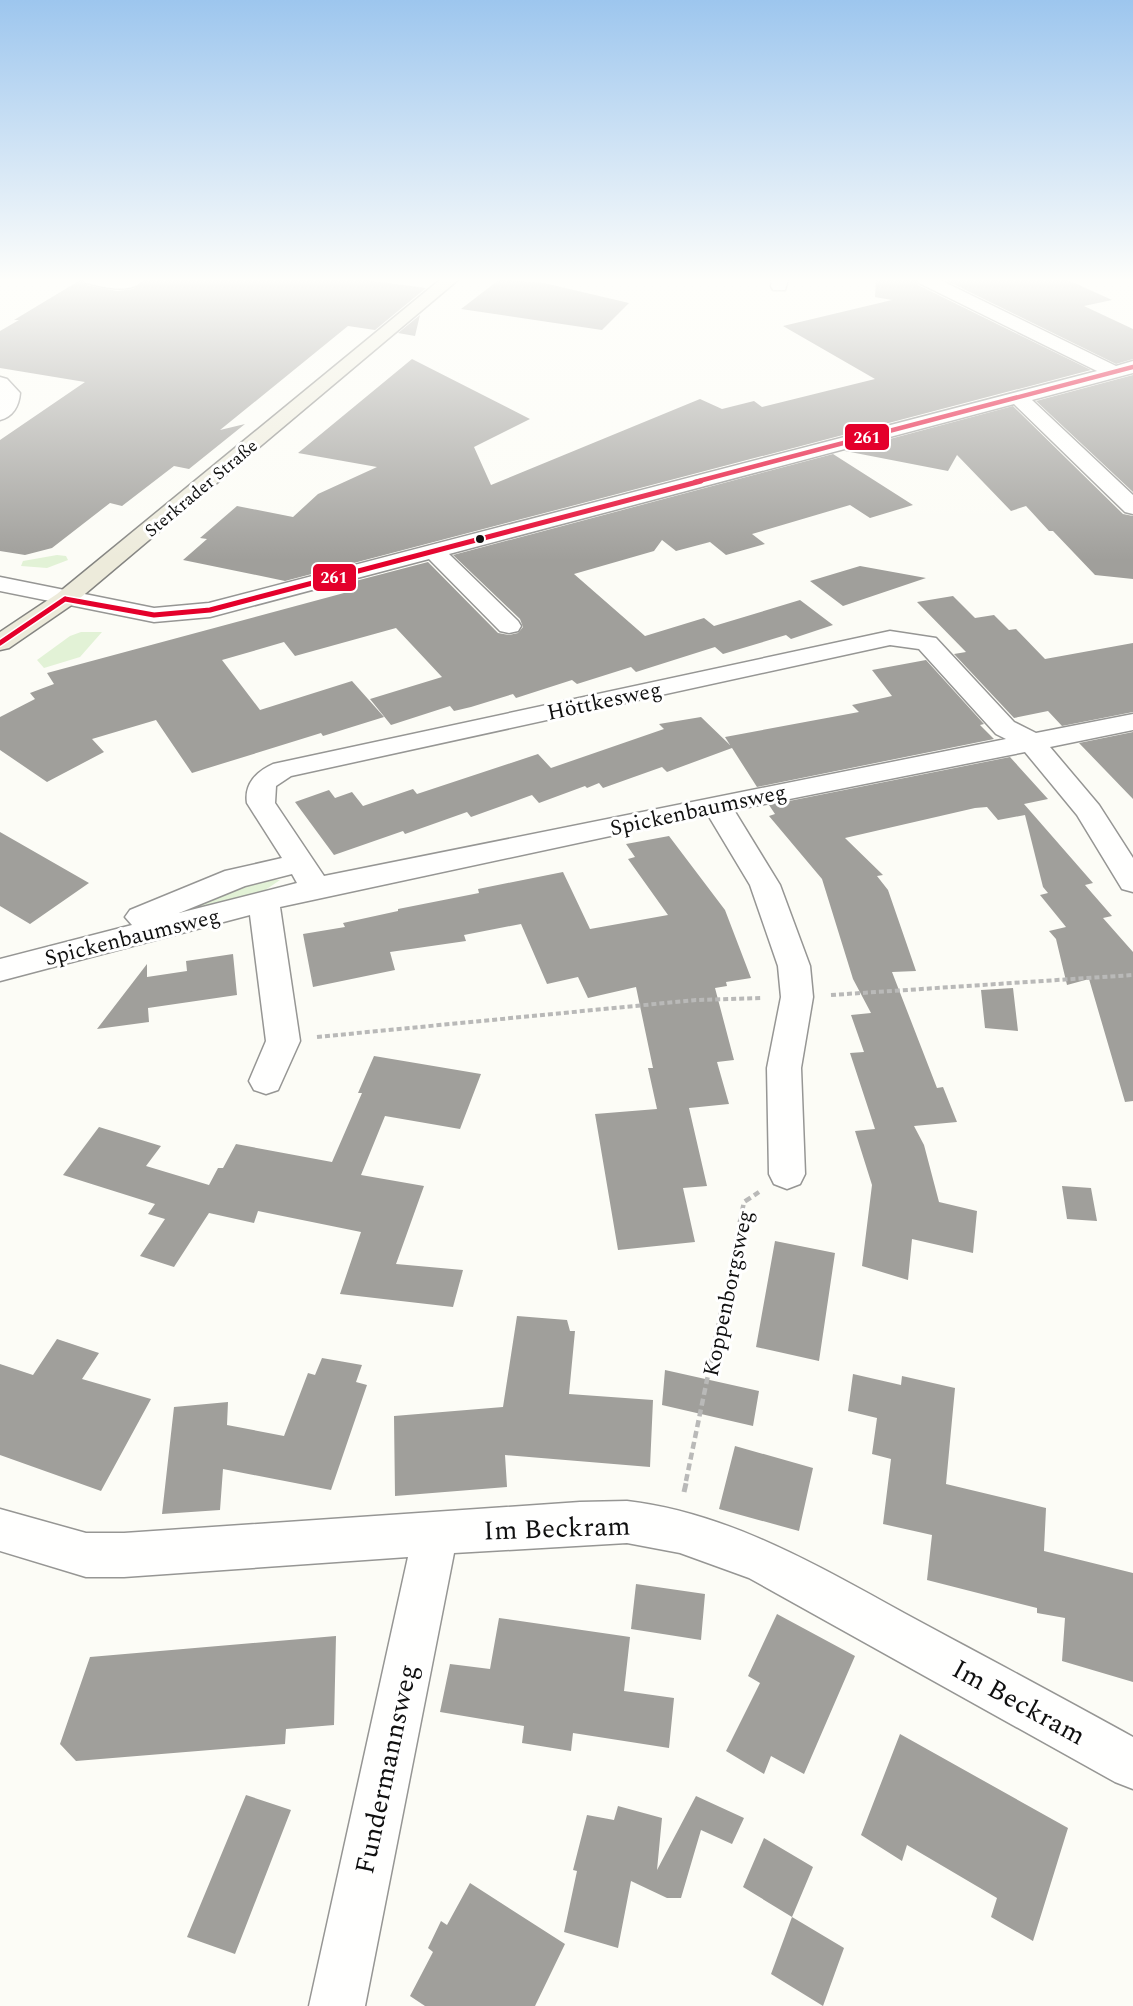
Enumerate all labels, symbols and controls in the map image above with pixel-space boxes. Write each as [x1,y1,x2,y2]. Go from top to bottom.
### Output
line badge: 261 [844,423,890,451]
text: 261 [854,426,880,450]
street label: Sterkrader Straße [139,433,264,544]
unlabelled marker [474,533,486,545]
line badge: 261 [312,563,357,592]
text: 261 [321,566,347,590]
street label: Höttkesweg [544,673,665,730]
street label: Spickenbaumsweg [607,776,790,845]
street label: Spickenbaumsweg [41,900,224,975]
street label: Koppenborgsweg [695,1207,762,1379]
street label: Im Beckram [483,1505,631,1553]
street label: Im Beckram [944,1649,1093,1757]
street label: Fundermannsweg [344,1660,430,1878]

